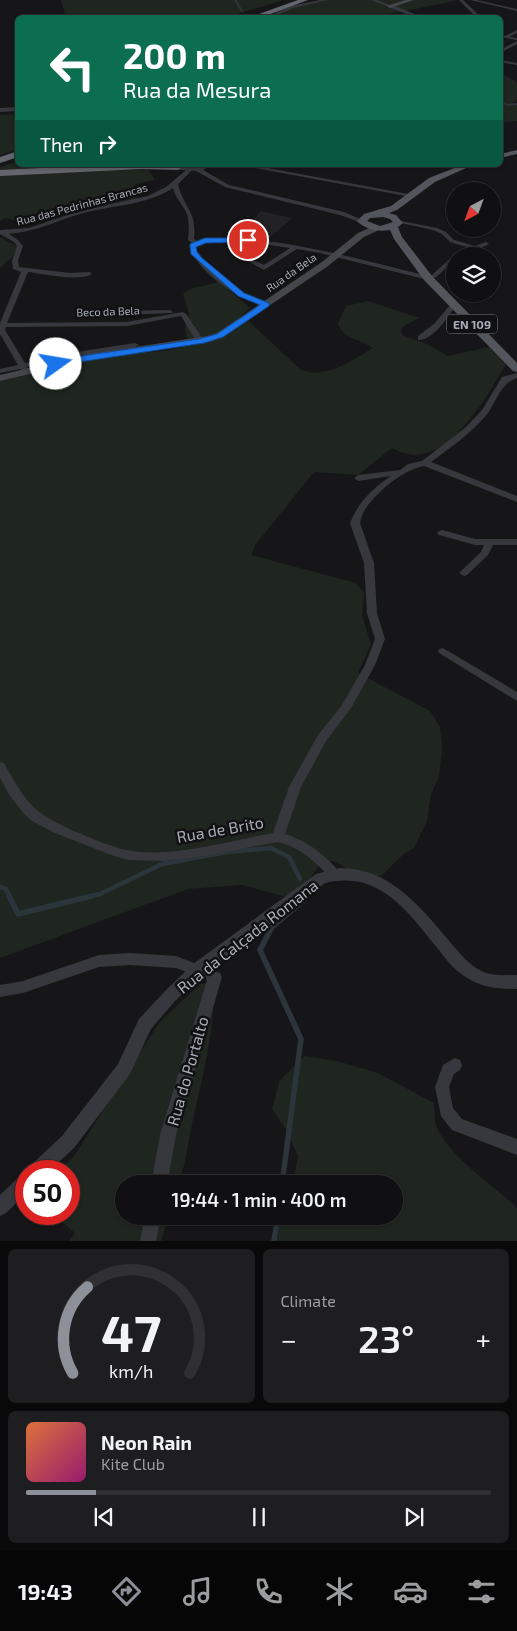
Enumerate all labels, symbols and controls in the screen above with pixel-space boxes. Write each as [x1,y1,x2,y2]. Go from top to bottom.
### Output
text: 200 m [123,34,226,76]
icon: left [40,35,105,100]
text: Rua da Mesura [123,76,271,102]
icon: right [93,130,121,158]
text: Then [40,133,83,156]
street label: Rua das Pedrinhas Brancas [15,180,149,228]
north arrow [446,182,501,238]
map controls [446,182,501,302]
pin [227,219,269,261]
icon: arrive [234,226,262,254]
button: layers [446,247,501,302]
street label: Rua da Bela [263,250,319,294]
street label: Beco da Bela [76,303,140,319]
road number: EN 109 [447,314,497,334]
position arrow [29,337,81,389]
street label: Rua de Brito [175,812,265,846]
street label: Rua da Calçada Romana [173,875,322,998]
street label: Rua do Portalto [162,1014,212,1128]
speed limit sign: 50 [15,1160,80,1225]
text: 19:44 · 1 min · 400 m [172,1188,346,1211]
text: Climate [281,1291,336,1310]
text: 47 [101,1300,162,1362]
text: 23° [358,1315,414,1361]
text: − [281,1322,297,1356]
text: + [476,1322,491,1356]
text: km/h [109,1360,153,1382]
text: Neon Rain [101,1431,192,1454]
text: Kite Club [101,1454,165,1473]
icon: previous [90,1503,118,1531]
icon: pause [245,1503,273,1531]
icon: next [400,1503,428,1531]
icon: directions [109,1574,144,1609]
icon: music [180,1574,215,1609]
icon: phone [251,1574,286,1609]
icon: climate [322,1574,357,1609]
icon: car [393,1574,428,1609]
icon: filters [464,1574,499,1609]
text: 19:43 [18,1578,73,1604]

